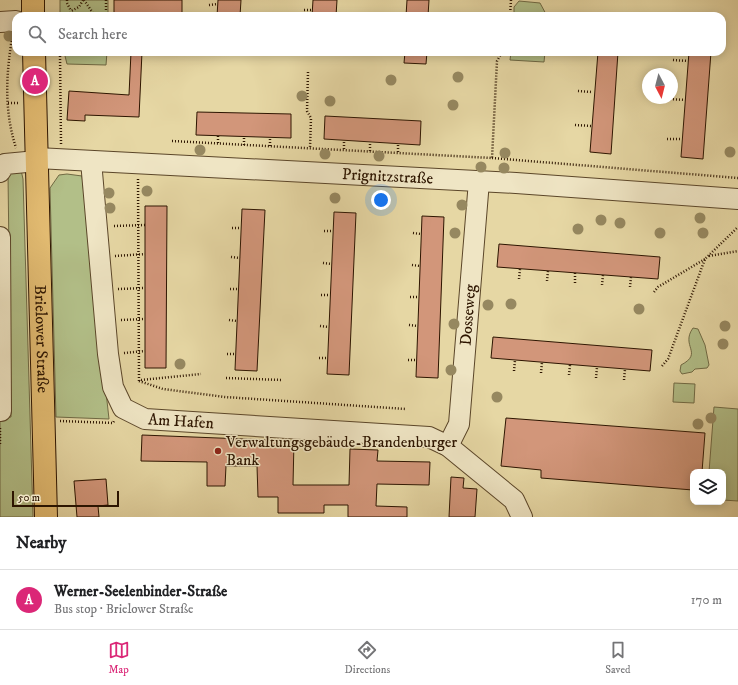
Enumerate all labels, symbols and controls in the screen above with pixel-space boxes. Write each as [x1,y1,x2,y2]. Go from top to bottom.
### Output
search box [12,12,726,56]
icon: search [26,23,48,45]
text: Search here [58,25,127,44]
pin: A [22,66,48,96]
north arrow [642,68,678,104]
street label: Prignitzstraße [341,164,434,189]
your location [371,190,391,210]
street label: Dosseweg [455,283,480,347]
street label: Brielower Straße [30,285,53,394]
street label: Am Hafen [147,409,215,433]
place label: Verwaltungsgebäude-Brandenburger Bank [225,432,457,470]
marker: Verwaltungsgebäude-Brandenburger Bank [213,446,223,456]
map controls [690,469,726,505]
button: layers [690,469,726,505]
scale bar [12,489,119,508]
text: 50 m [18,491,40,505]
text: Nearby [16,532,66,554]
text: Werner-Seelenbinder-Straße [54,582,227,601]
text: A [25,592,33,608]
text: 170 m [691,592,722,608]
text: Bus stop · Brielower Straße [54,601,193,617]
tab: Map [108,639,130,677]
tab: Directions [345,639,390,677]
tab: Saved [605,639,630,677]

